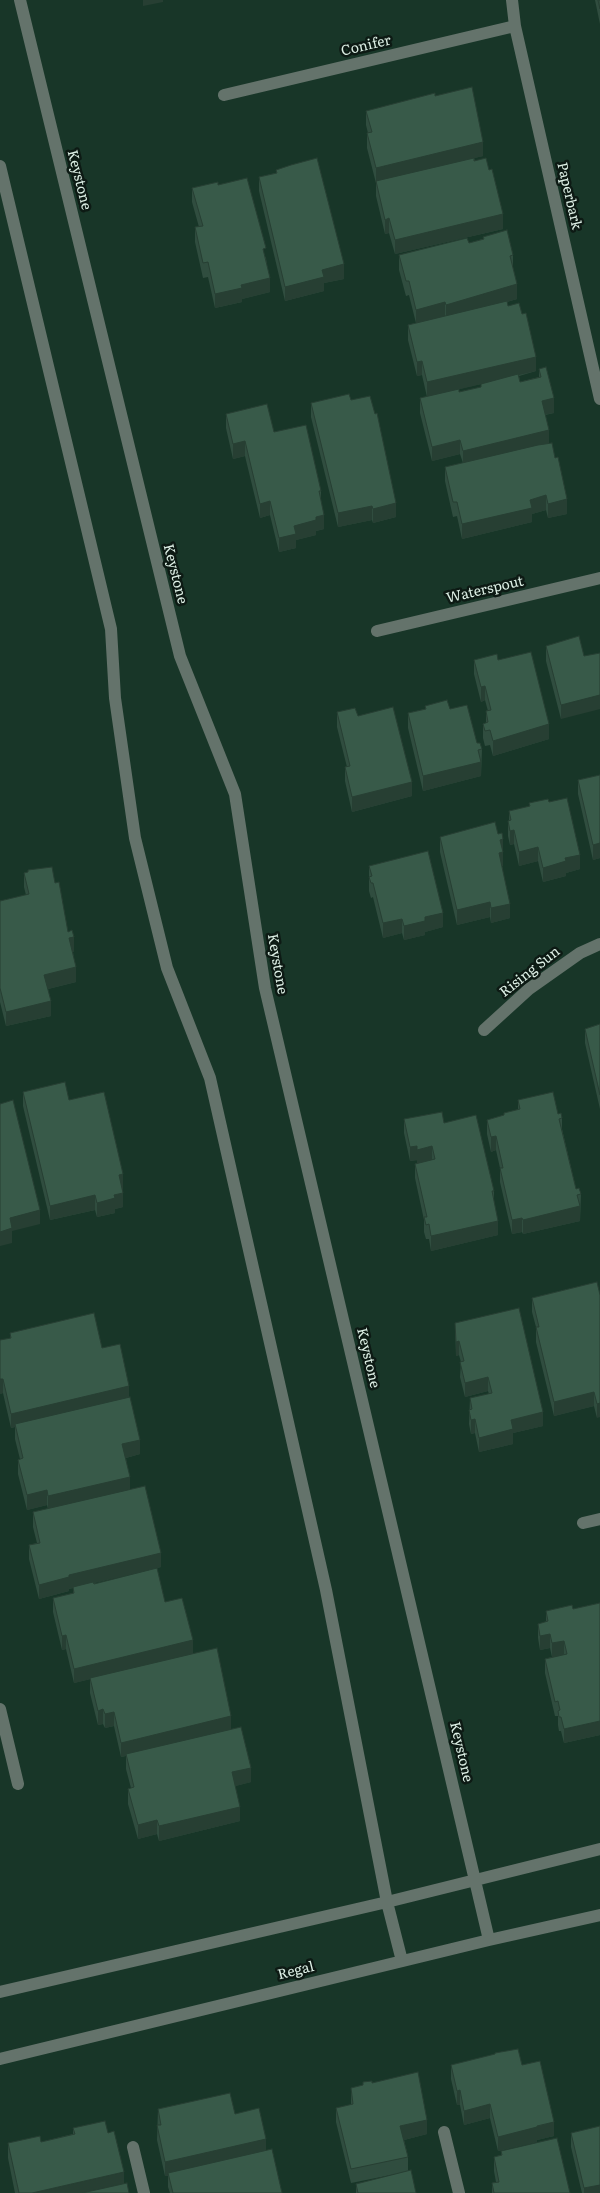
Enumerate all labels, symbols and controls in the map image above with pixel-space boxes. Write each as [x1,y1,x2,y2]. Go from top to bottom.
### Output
street label: Conifer [339,32,393,60]
street label: Keystone [63,148,95,212]
street label: Paperbark [553,161,585,231]
street label: Keystone [159,542,191,606]
street label: Waterspout [445,573,525,607]
street label: Keystone [263,932,291,996]
street label: Rising Sun [496,943,564,1001]
street label: Keystone [353,1326,383,1390]
street label: Keystone [446,1720,476,1784]
street label: Regal [276,1958,316,1984]

